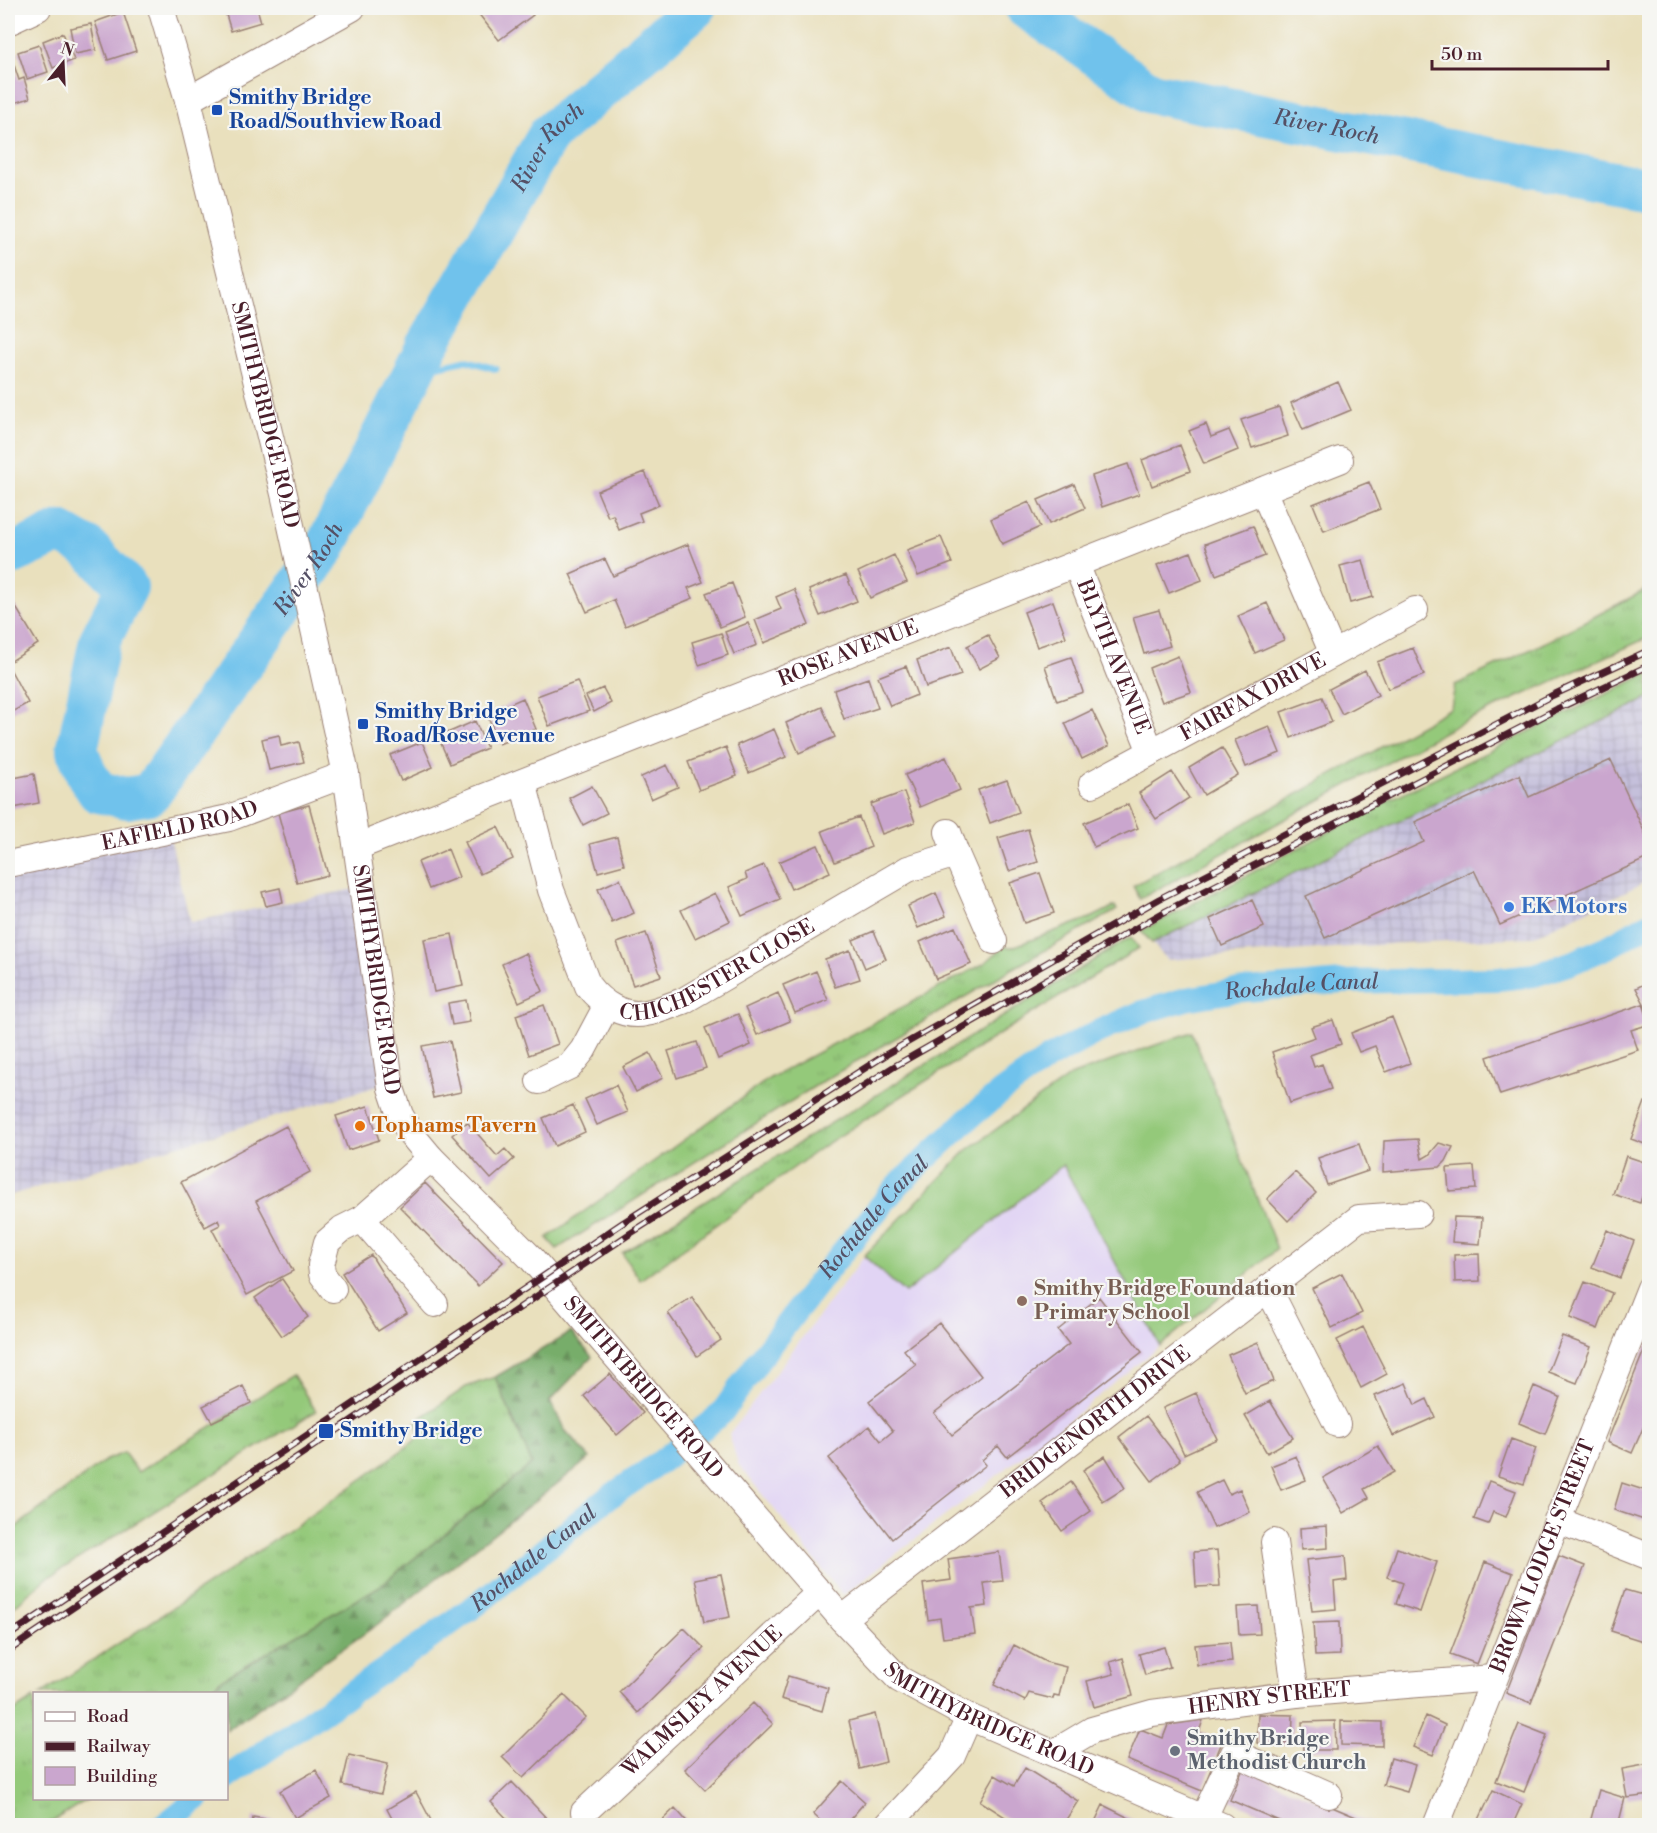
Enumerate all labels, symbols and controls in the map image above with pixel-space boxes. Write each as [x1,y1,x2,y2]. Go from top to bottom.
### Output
north arrow [33,33,93,93]
scale bar [1432,33,1608,71]
text: N [58,38,77,61]
text: 50 m [1441,43,1483,66]
place label: Smithy Bridge Road/Southview Road [229,85,442,135]
water label: River Roch [504,96,590,198]
marker: Smithy Bridge Road/Southview Road [210,103,224,117]
water label: River Roch [1271,103,1382,150]
street label: SMITHYBRIDGE ROAD [225,299,304,531]
water label: River Roch [267,517,349,622]
street label: BLYTH AVENUE [1070,575,1156,738]
street label: ROSE AVENUE [774,614,922,693]
street label: FAIRFAX DRIVE [1176,647,1331,747]
place label: Smithy Bridge Road/Rose Avenue [375,699,555,749]
marker: Smithy Bridge Road/Rose Avenue [356,717,370,731]
street label: EAFIELD ROAD [99,795,262,857]
street label: SMITHYBRIDGE ROAD [346,863,405,1097]
place label: EK Motors [1521,894,1627,920]
marker: EK Motors [1502,900,1516,914]
street label: CHICHESTER CLOSE [616,914,820,1028]
water label: Rochdale Canal [1221,968,1379,1006]
place label: Tophams Tavern [372,1113,537,1139]
marker: Tophams Tavern [353,1119,367,1133]
water label: Rochdale Canal [812,1150,934,1285]
place label: Smithy Bridge Foundation Primary School [1034,1276,1295,1326]
street label: SMITHYBRIDGE ROAD [557,1291,729,1484]
marker: Smithy Bridge Foundation Primary School [1015,1294,1029,1308]
street label: BRIDGENORTH DRIVE [994,1340,1196,1505]
place label: Smithy Bridge [340,1418,483,1444]
marker: Smithy Bridge [317,1422,335,1440]
street label: BROWN LODGE STREET [1485,1436,1601,1678]
water label: Rochdale Canal [464,1499,602,1618]
street label: WALMSLEY AVENUE [616,1620,788,1783]
street label: SMITHYBRIDGE ROAD [877,1657,1098,1782]
street label: HENRY STREET [1187,1677,1352,1721]
legend [33,1692,228,1800]
text: Road [87,1705,130,1728]
place label: Smithy Bridge Methodist Church [1187,1726,1366,1776]
text: Railway [87,1735,151,1758]
marker: Smithy Bridge Methodist Church [1168,1744,1182,1758]
text: Building [86,1765,158,1788]

